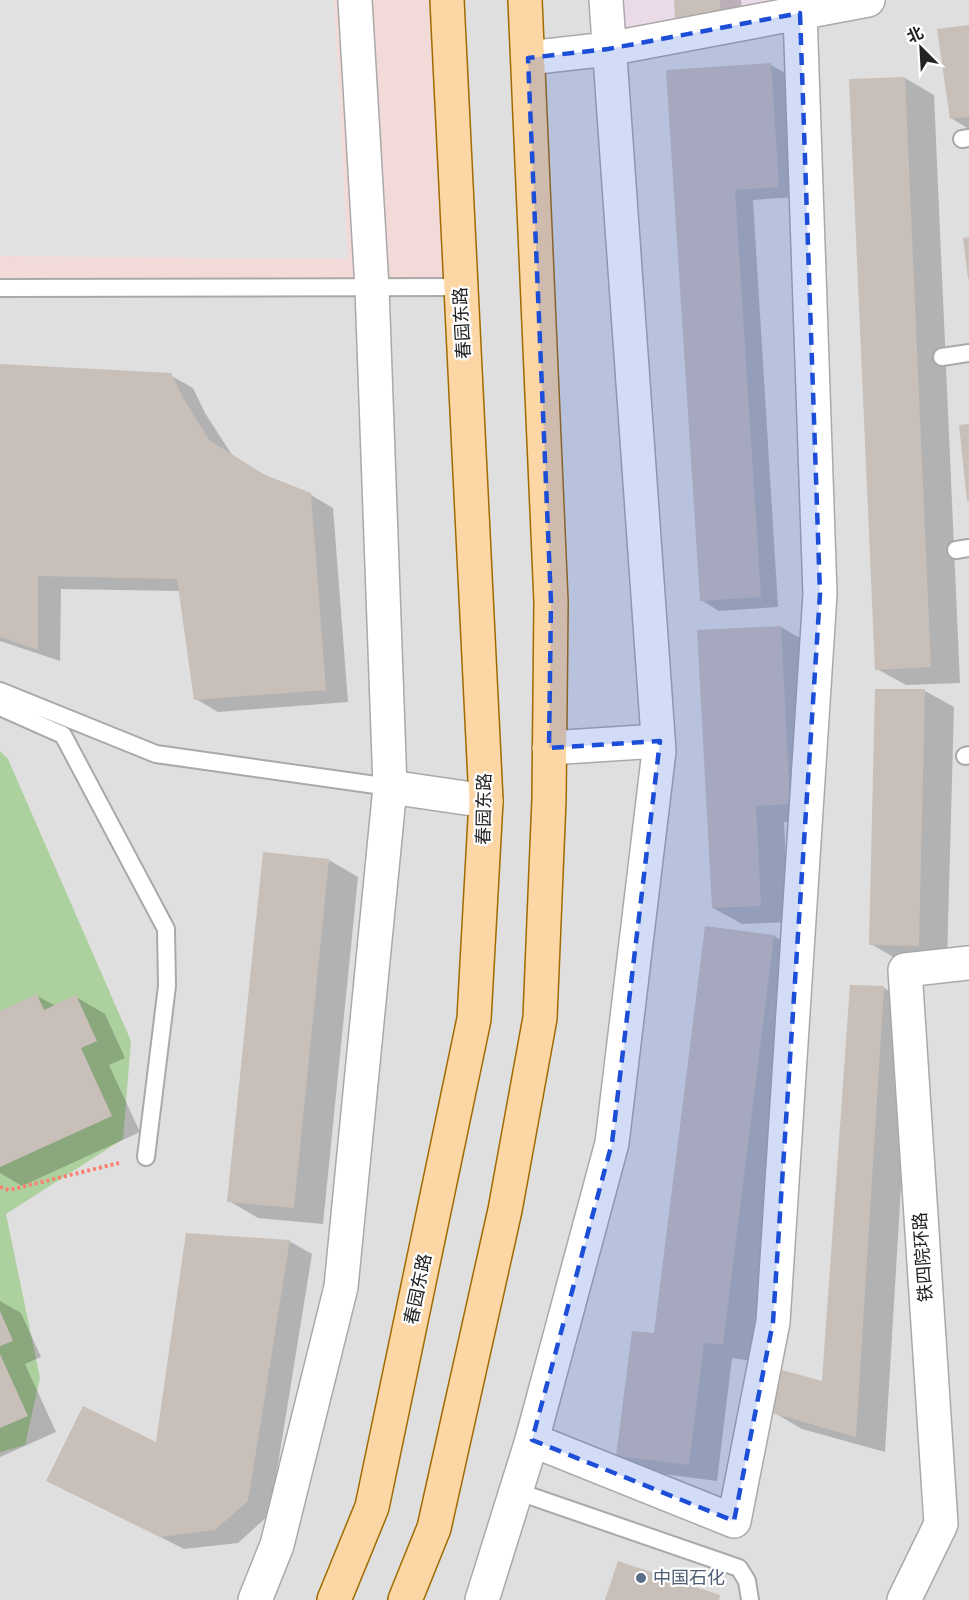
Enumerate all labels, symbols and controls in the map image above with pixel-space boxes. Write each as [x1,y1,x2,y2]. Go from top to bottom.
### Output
north arrow [891,18,951,78]
text: 北 [904,23,927,48]
street label: 春园东路 [449,286,475,360]
street label: 春园东路 [472,773,496,845]
street label: 铁四院环路 [909,1211,937,1303]
street label: 春园东路 [400,1251,436,1327]
place label: 中国石化 [653,1567,725,1589]
marker: 中国石化 [634,1571,648,1585]

